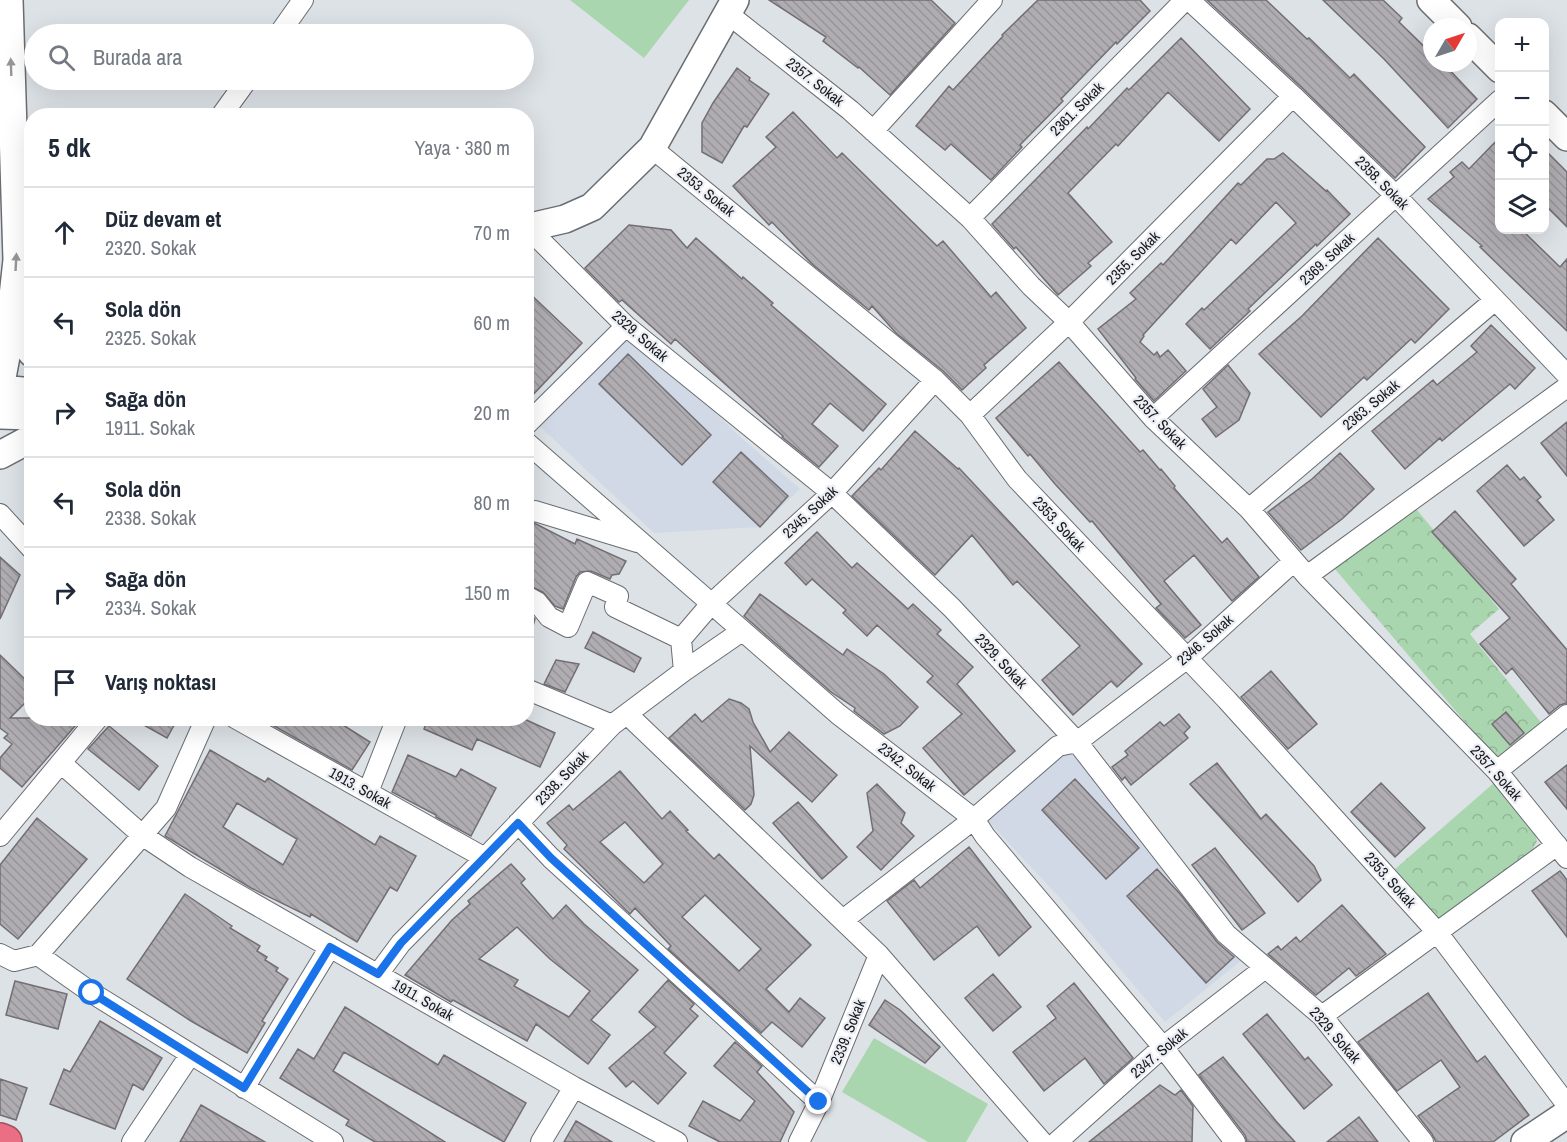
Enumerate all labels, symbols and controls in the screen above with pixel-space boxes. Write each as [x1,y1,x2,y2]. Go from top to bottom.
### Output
north arrow [1423,18,1477,72]
map controls [1495,18,1549,234]
button: + [1495,18,1549,72]
search box [24,24,534,90]
icon: search [45,41,78,74]
text: Burada ara [93,42,182,72]
street label: 2357. Sokak [782,52,849,111]
one-way arrow [7,58,16,77]
button: − [1495,72,1549,126]
street label: 2361. Sokak [1045,76,1109,140]
button: locate [1495,126,1549,180]
text: 5 dk [48,130,91,165]
text: Yaya · 380 m [415,134,510,161]
street label: 2358. Sokak [1351,151,1415,215]
street label: 2353. Sokak [673,162,740,222]
button: layers [1495,180,1549,234]
text: Düz devam et [105,204,221,234]
icon: ahead [48,216,81,249]
text: 70 m [474,219,510,246]
street label: 2355. Sokak [1101,225,1165,289]
street label: 2369. Sokak [1294,227,1359,290]
text: 2320. Sokak [105,234,196,261]
one-way arrow [12,253,21,272]
text: Sola dön [105,294,181,324]
street label: 2329. Sokak [608,305,674,367]
icon: left [48,306,81,339]
text: 60 m [474,309,510,336]
text: 2325. Sokak [105,324,196,351]
street label: 2363. Sokak [1338,374,1404,435]
text: Sağa dön [105,384,186,414]
street label: 2357. Sokak [1129,390,1192,454]
icon: right [48,396,81,429]
text: 20 m [474,399,510,426]
text: 1911. Sokak [105,414,195,441]
text: Sola dön [105,474,181,504]
street label: 2345. Sokak [777,480,842,543]
icon: left [48,486,81,519]
text: 80 m [474,489,510,516]
street label: 2353. Sokak [1028,491,1091,556]
text: 2338. Sokak [105,504,196,531]
text: Sağa dön [105,564,186,594]
icon: right [48,576,81,609]
text: 150 m [464,579,510,606]
text: 2334. Sokak [105,594,196,621]
street label: 2346. Sokak [1172,609,1238,670]
street label: 2329. Sokak [970,628,1033,693]
icon: arrive [48,666,81,699]
text: Varış noktası [105,667,216,697]
street label: 2342. Sokak [874,737,941,796]
street label: 2357. Sokak [1466,740,1528,806]
street label: 2338. Sokak [530,745,594,810]
street label: 1913. Sokak [325,762,396,814]
street label: 2353. Sokak [1360,847,1422,913]
street label: 1911. Sokak [389,974,458,1026]
route start [78,979,104,1005]
street label: 2339. Sokak [825,995,870,1067]
street label: 2329. Sokak [1305,1002,1366,1068]
street label: 2347. Sokak [1126,1022,1192,1083]
route end [805,1088,831,1114]

